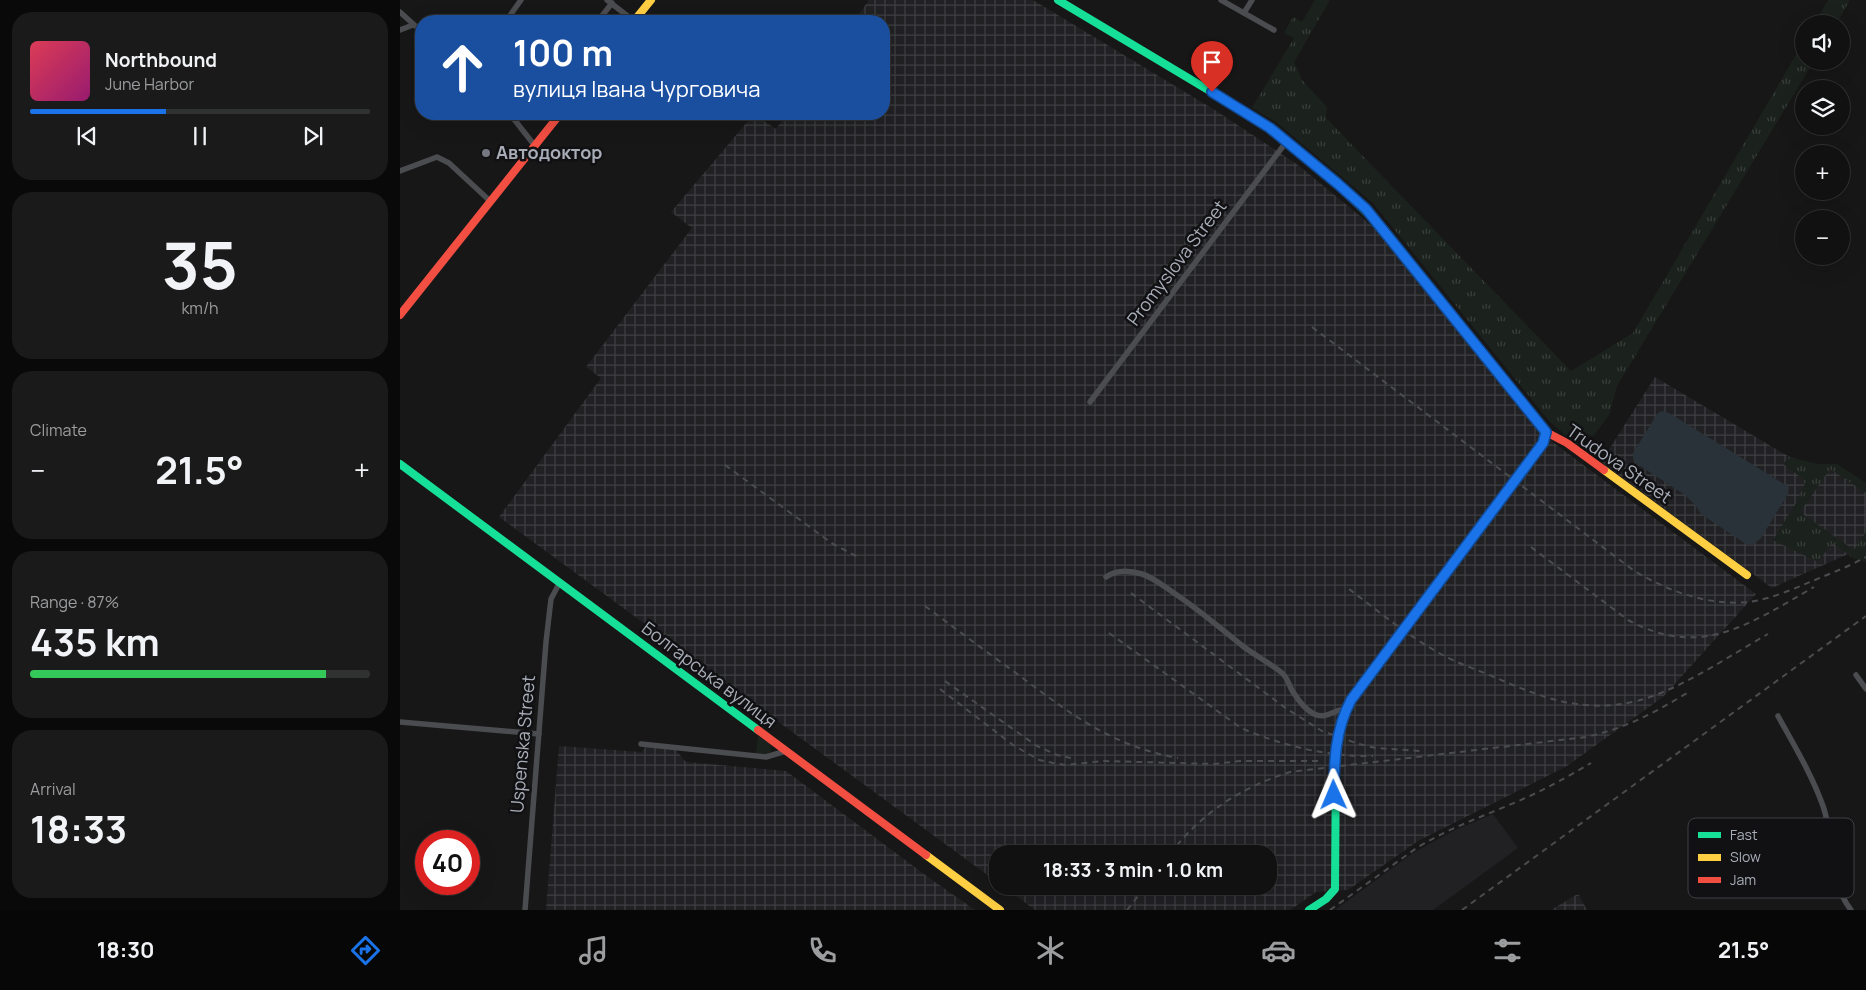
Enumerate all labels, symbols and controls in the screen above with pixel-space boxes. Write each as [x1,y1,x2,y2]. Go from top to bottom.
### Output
map controls [1795,15,1850,265]
button: sound [1795,15,1850,70]
text: 100 m [513,29,613,77]
icon: ahead [430,35,495,100]
pin [1191,41,1233,92]
text: Northbound [105,47,217,73]
icon: arrive [1198,48,1226,76]
text: June Harbor [105,73,194,95]
text: вулиця Івана Чурговича [513,74,760,104]
button: layers [1795,80,1850,135]
icon: previous [73,122,101,150]
icon: pause [186,122,214,150]
icon: next [299,122,327,150]
place label: Автодоктор [496,140,602,164]
button: + [1795,145,1850,200]
marker: Автодоктор [480,147,492,159]
street label: Promyslova Street [1121,195,1231,330]
button: − [1795,210,1850,265]
text: 35 [162,220,238,309]
text: km/h [181,297,219,319]
street label: Trudova Street [1562,418,1677,508]
text: Climate [30,419,87,441]
text: 21.5° [155,443,244,495]
text: − [30,451,45,489]
text: + [354,451,370,489]
text: Range · 87% [30,591,119,613]
text: 435 km [30,615,160,667]
street label: Болгарська вулиця [637,616,782,733]
street label: Uspenska Street [504,674,540,814]
position arrow [1307,768,1359,820]
text: Arrival [30,778,76,800]
text: 18:33 [30,802,127,854]
legend [1688,818,1854,898]
text: Fast [1730,825,1758,844]
speed limit sign: 40 [415,830,480,895]
text: Slow [1730,847,1761,866]
text: 18:33 · 3 min · 1.0 km [1043,857,1223,883]
text: Jam [1730,870,1756,889]
icon: directions [348,933,383,968]
icon: music [576,933,611,968]
icon: phone [805,933,840,968]
icon: climate [1033,933,1068,968]
icon: car [1261,933,1296,968]
icon: filters [1490,933,1525,968]
text: 18:30 [97,935,155,965]
text: 21.5° [1718,935,1769,965]

